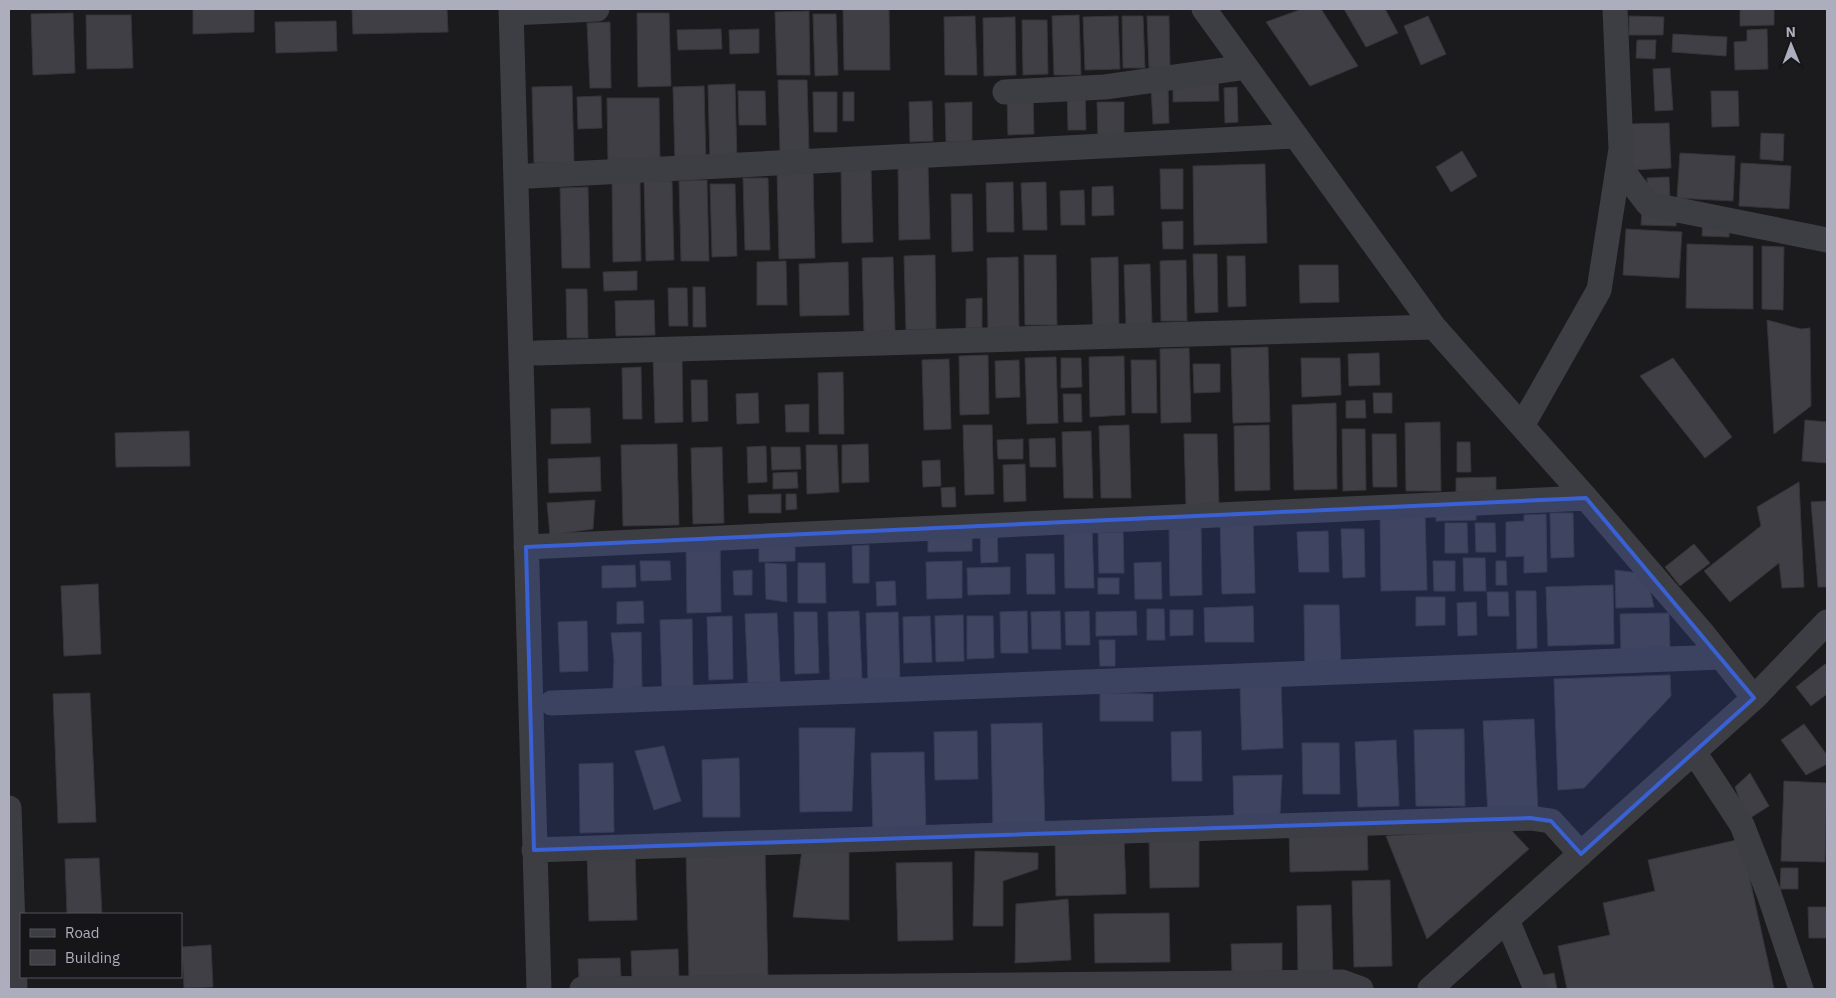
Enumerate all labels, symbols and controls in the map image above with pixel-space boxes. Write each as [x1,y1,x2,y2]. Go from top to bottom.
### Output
north arrow [1766,20,1816,70]
text: N [1786,23,1796,41]
legend [20,913,182,978]
text: Road [65,923,100,942]
text: Building [65,948,120,967]

